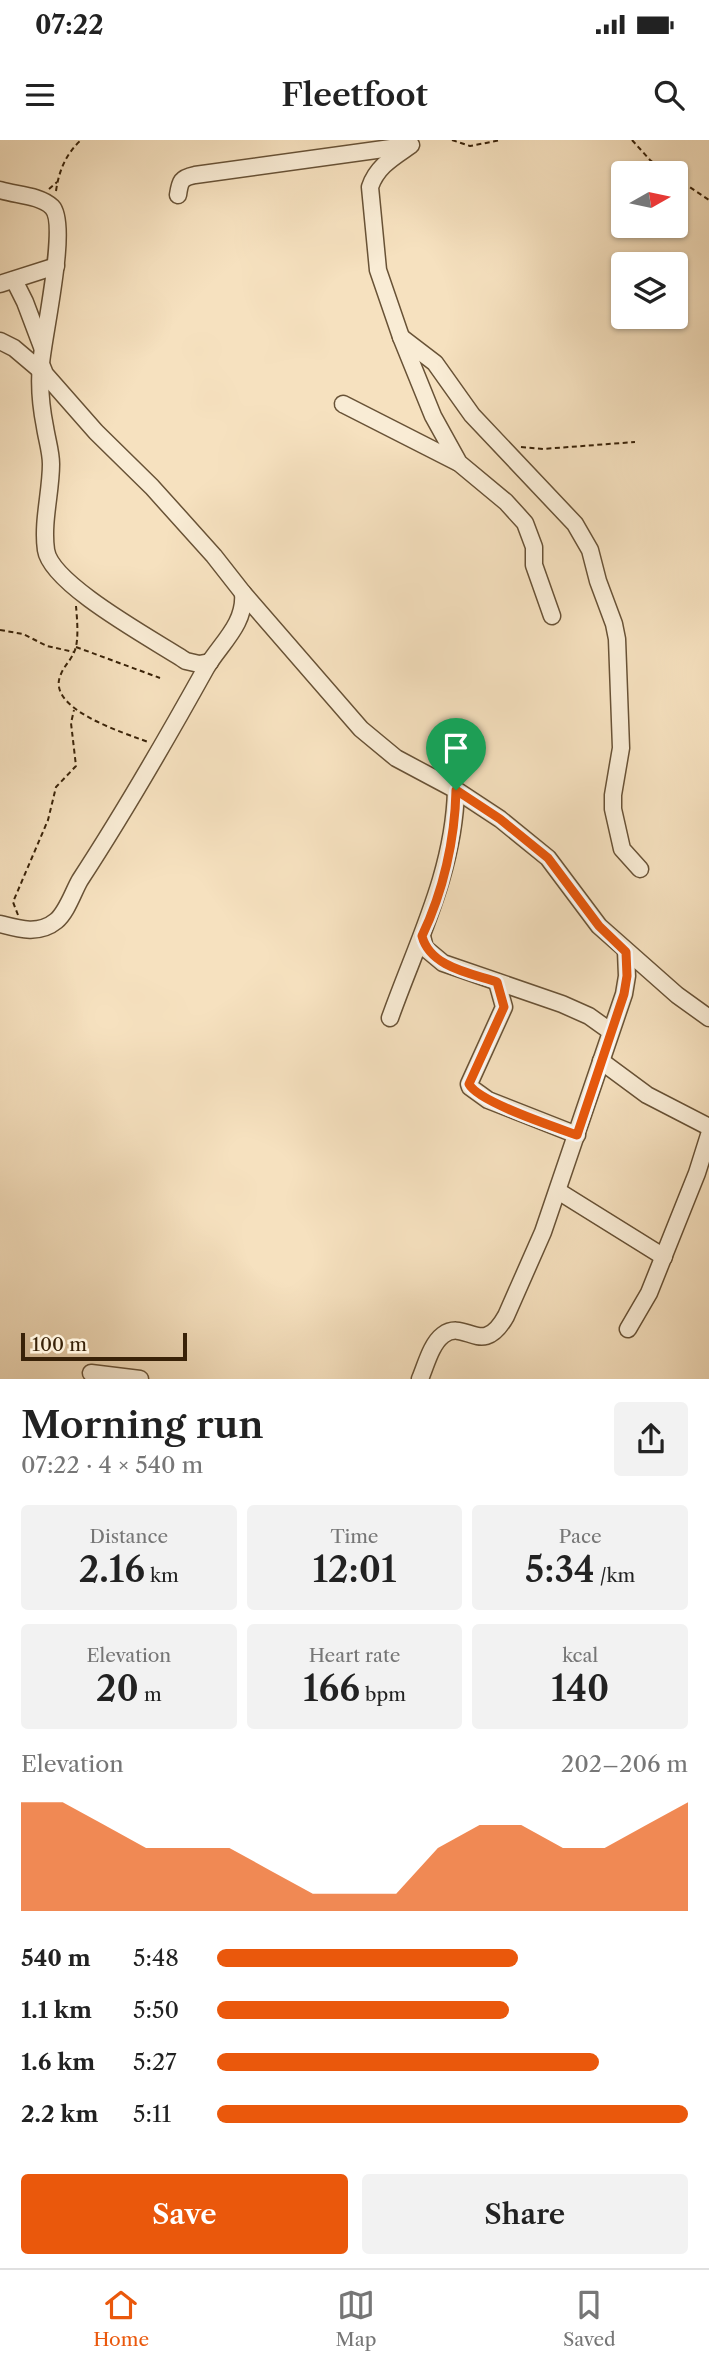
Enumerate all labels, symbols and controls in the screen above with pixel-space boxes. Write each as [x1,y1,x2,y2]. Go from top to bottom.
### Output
text: 07:22 [35,9,104,41]
text: Fleetfoot [281,75,428,114]
icon: menu [21,76,59,114]
icon: search [650,76,688,114]
north arrow [611,161,688,238]
map controls [611,161,688,329]
button: layers [611,252,688,329]
pin [426,718,486,790]
icon: arrive [437,729,475,767]
scale bar [21,1330,187,1362]
text: 100 m [32,1333,87,1356]
text: Morning run [21,1401,264,1448]
button: share [614,1402,688,1476]
text: 07:22 · 4 × 540 m [21,1451,203,1479]
text: Distance [90,1525,168,1548]
text: Time [330,1525,379,1548]
text: Pace [559,1525,602,1548]
text: 2.16 [79,1548,145,1591]
text: 12:01 [313,1548,396,1591]
text: 5:34 [525,1548,595,1591]
text: km [145,1564,179,1587]
text: /km [595,1564,635,1587]
text: Elevation [86,1644,171,1667]
text: Heart rate [309,1644,400,1667]
text: kcal [562,1644,598,1667]
text: 20 [96,1667,139,1710]
text: 166 [303,1667,360,1710]
text: 140 [551,1667,609,1710]
text: m [139,1683,162,1706]
text: bpm [360,1683,406,1706]
text: Elevation [21,1750,124,1778]
text: 202–206 m [561,1750,688,1778]
text: 540 m [21,1944,91,1972]
text: 5:48 [133,1944,179,1972]
text: 1.1 km [21,1996,92,2024]
text: 5:50 [133,1996,179,2024]
text: 1.6 km [21,2048,95,2076]
text: 5:27 [133,2048,177,2076]
text: 2.2 km [21,2100,98,2128]
text: 5:11 [133,2100,171,2128]
button: Save [21,2174,348,2254]
button: Share [362,2174,688,2254]
tab: Home [93,2286,149,2351]
tab: Map [336,2286,376,2351]
tab: Saved [563,2286,616,2351]

